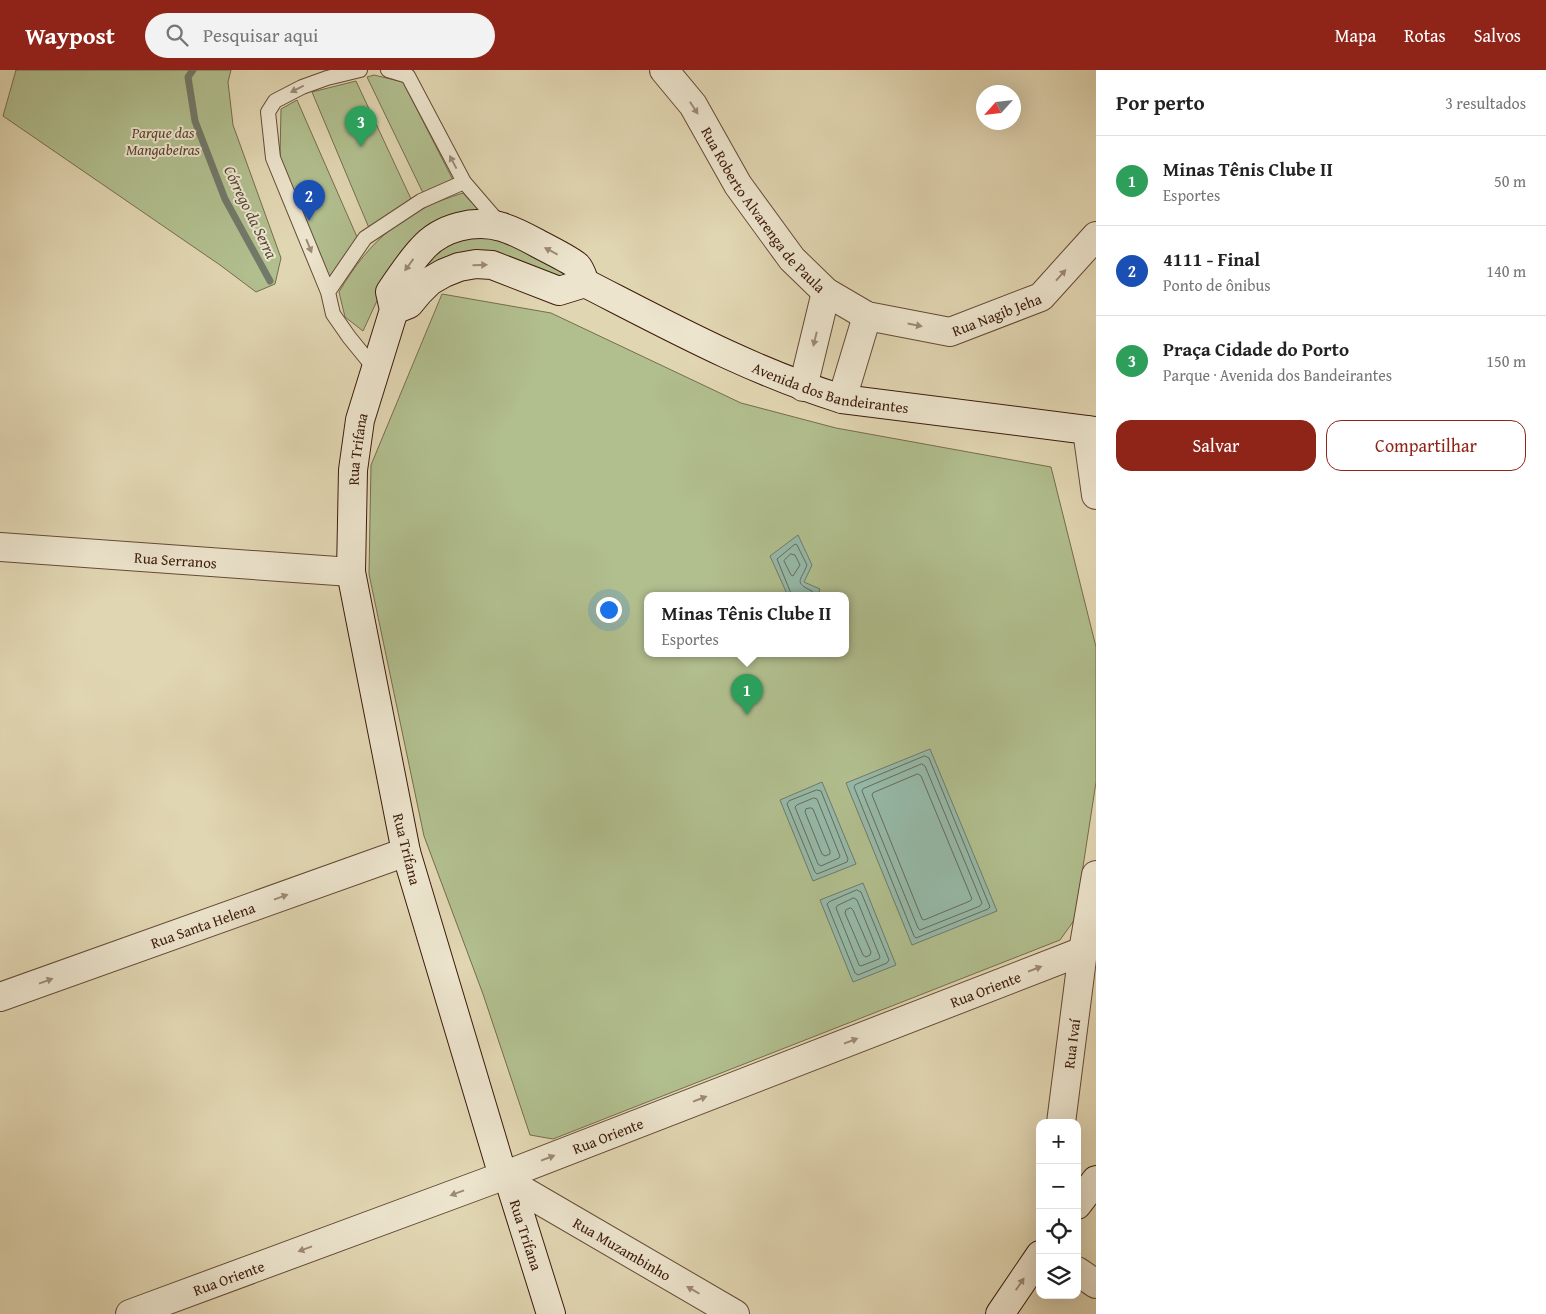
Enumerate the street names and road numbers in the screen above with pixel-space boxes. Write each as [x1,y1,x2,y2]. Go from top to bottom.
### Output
street label: Rua Roberto Alvarenga de Paula [697,123,831,297]
street label: Rua Nagib Jeha [949,287,1044,341]
street label: Avenida dos Bandeirantes [749,356,910,418]
street label: Rua Trifana [342,410,372,486]
street label: Rua Serranos [133,546,218,573]
street label: Rua Trifana [388,811,426,887]
street label: Rua Santa Helena [147,896,258,953]
street label: Rua Oriente [947,966,1024,1012]
street label: Rua Ivaí [1058,1017,1085,1070]
street label: Rua Oriente [569,1112,646,1159]
street label: Rua Trifana [505,1197,547,1273]
street label: Rua Muzambinho [570,1212,675,1285]
street label: Rua Oriente [190,1255,267,1300]

